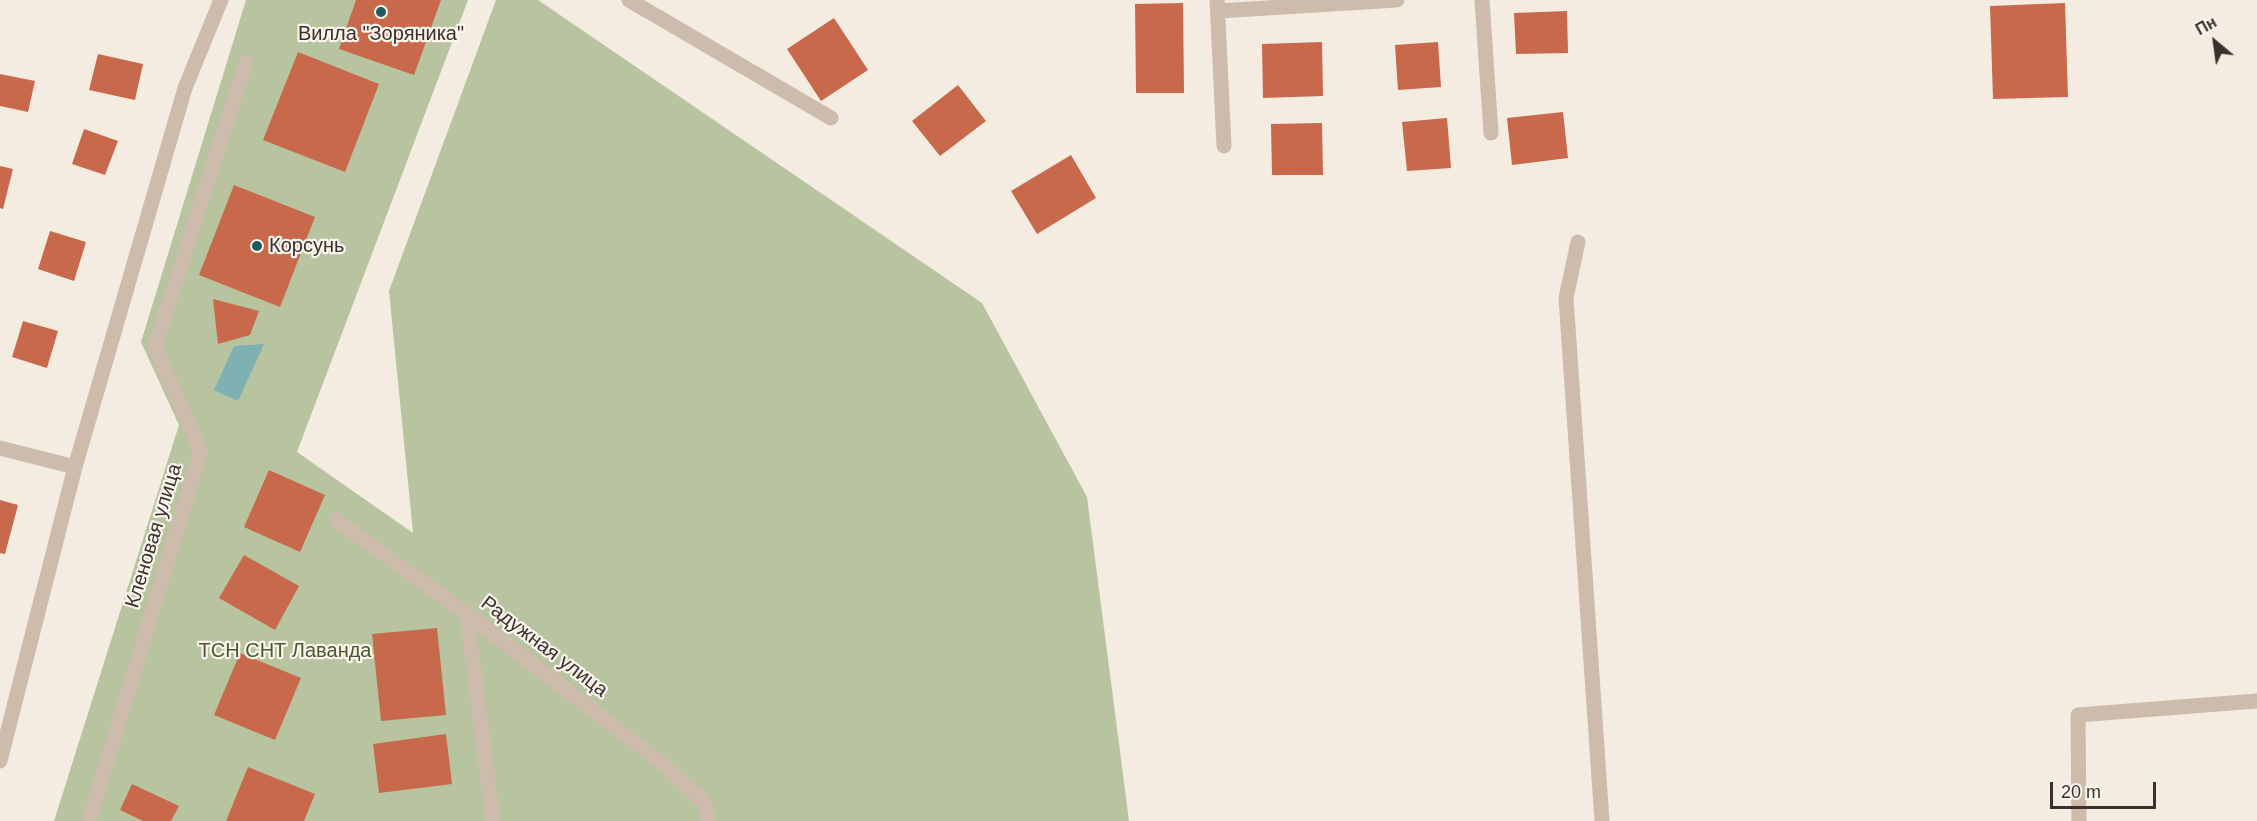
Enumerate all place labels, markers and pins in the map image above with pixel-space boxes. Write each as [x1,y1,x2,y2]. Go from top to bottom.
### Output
marker: Вилла "Зоряника" [374,5,388,19]
place label: Вилла "Зоряника" [298,22,464,46]
place label: Корсунь [269,234,344,258]
marker: Корсунь [250,239,264,253]

